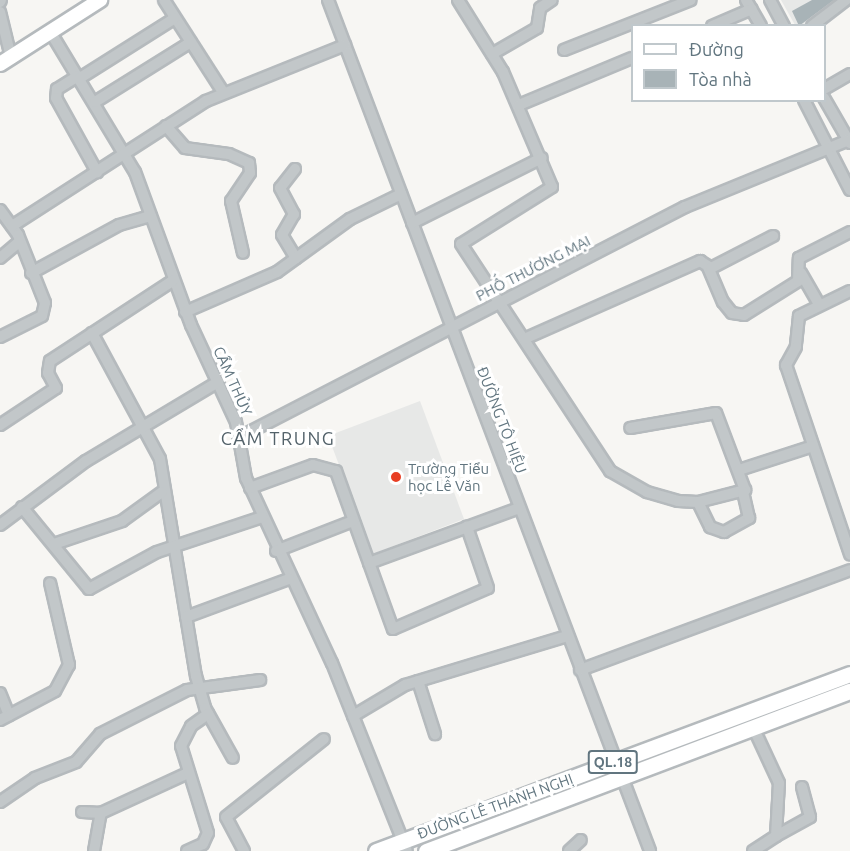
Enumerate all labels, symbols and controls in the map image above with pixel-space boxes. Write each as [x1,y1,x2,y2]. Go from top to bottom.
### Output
legend [631,24,826,102]
text: Đường [689,39,744,59]
text: Tòa nhà [689,69,752,89]
street label: PHỐ THƯƠNG MẠI [473,231,593,305]
street label: CẨM THỦY [210,344,256,418]
street label: ĐƯỜNG TÔ HIỆU [473,364,531,476]
district label: CẨM TRUNG [221,427,335,449]
place label: Trường Tiểu học Lễ Văn [408,459,489,494]
marker: Trường Tiểu học Lễ Văn [389,470,403,484]
road number: QL.18 [588,751,638,773]
street label: ĐƯỜNG LÊ THANH NGHỊ [415,769,575,843]

